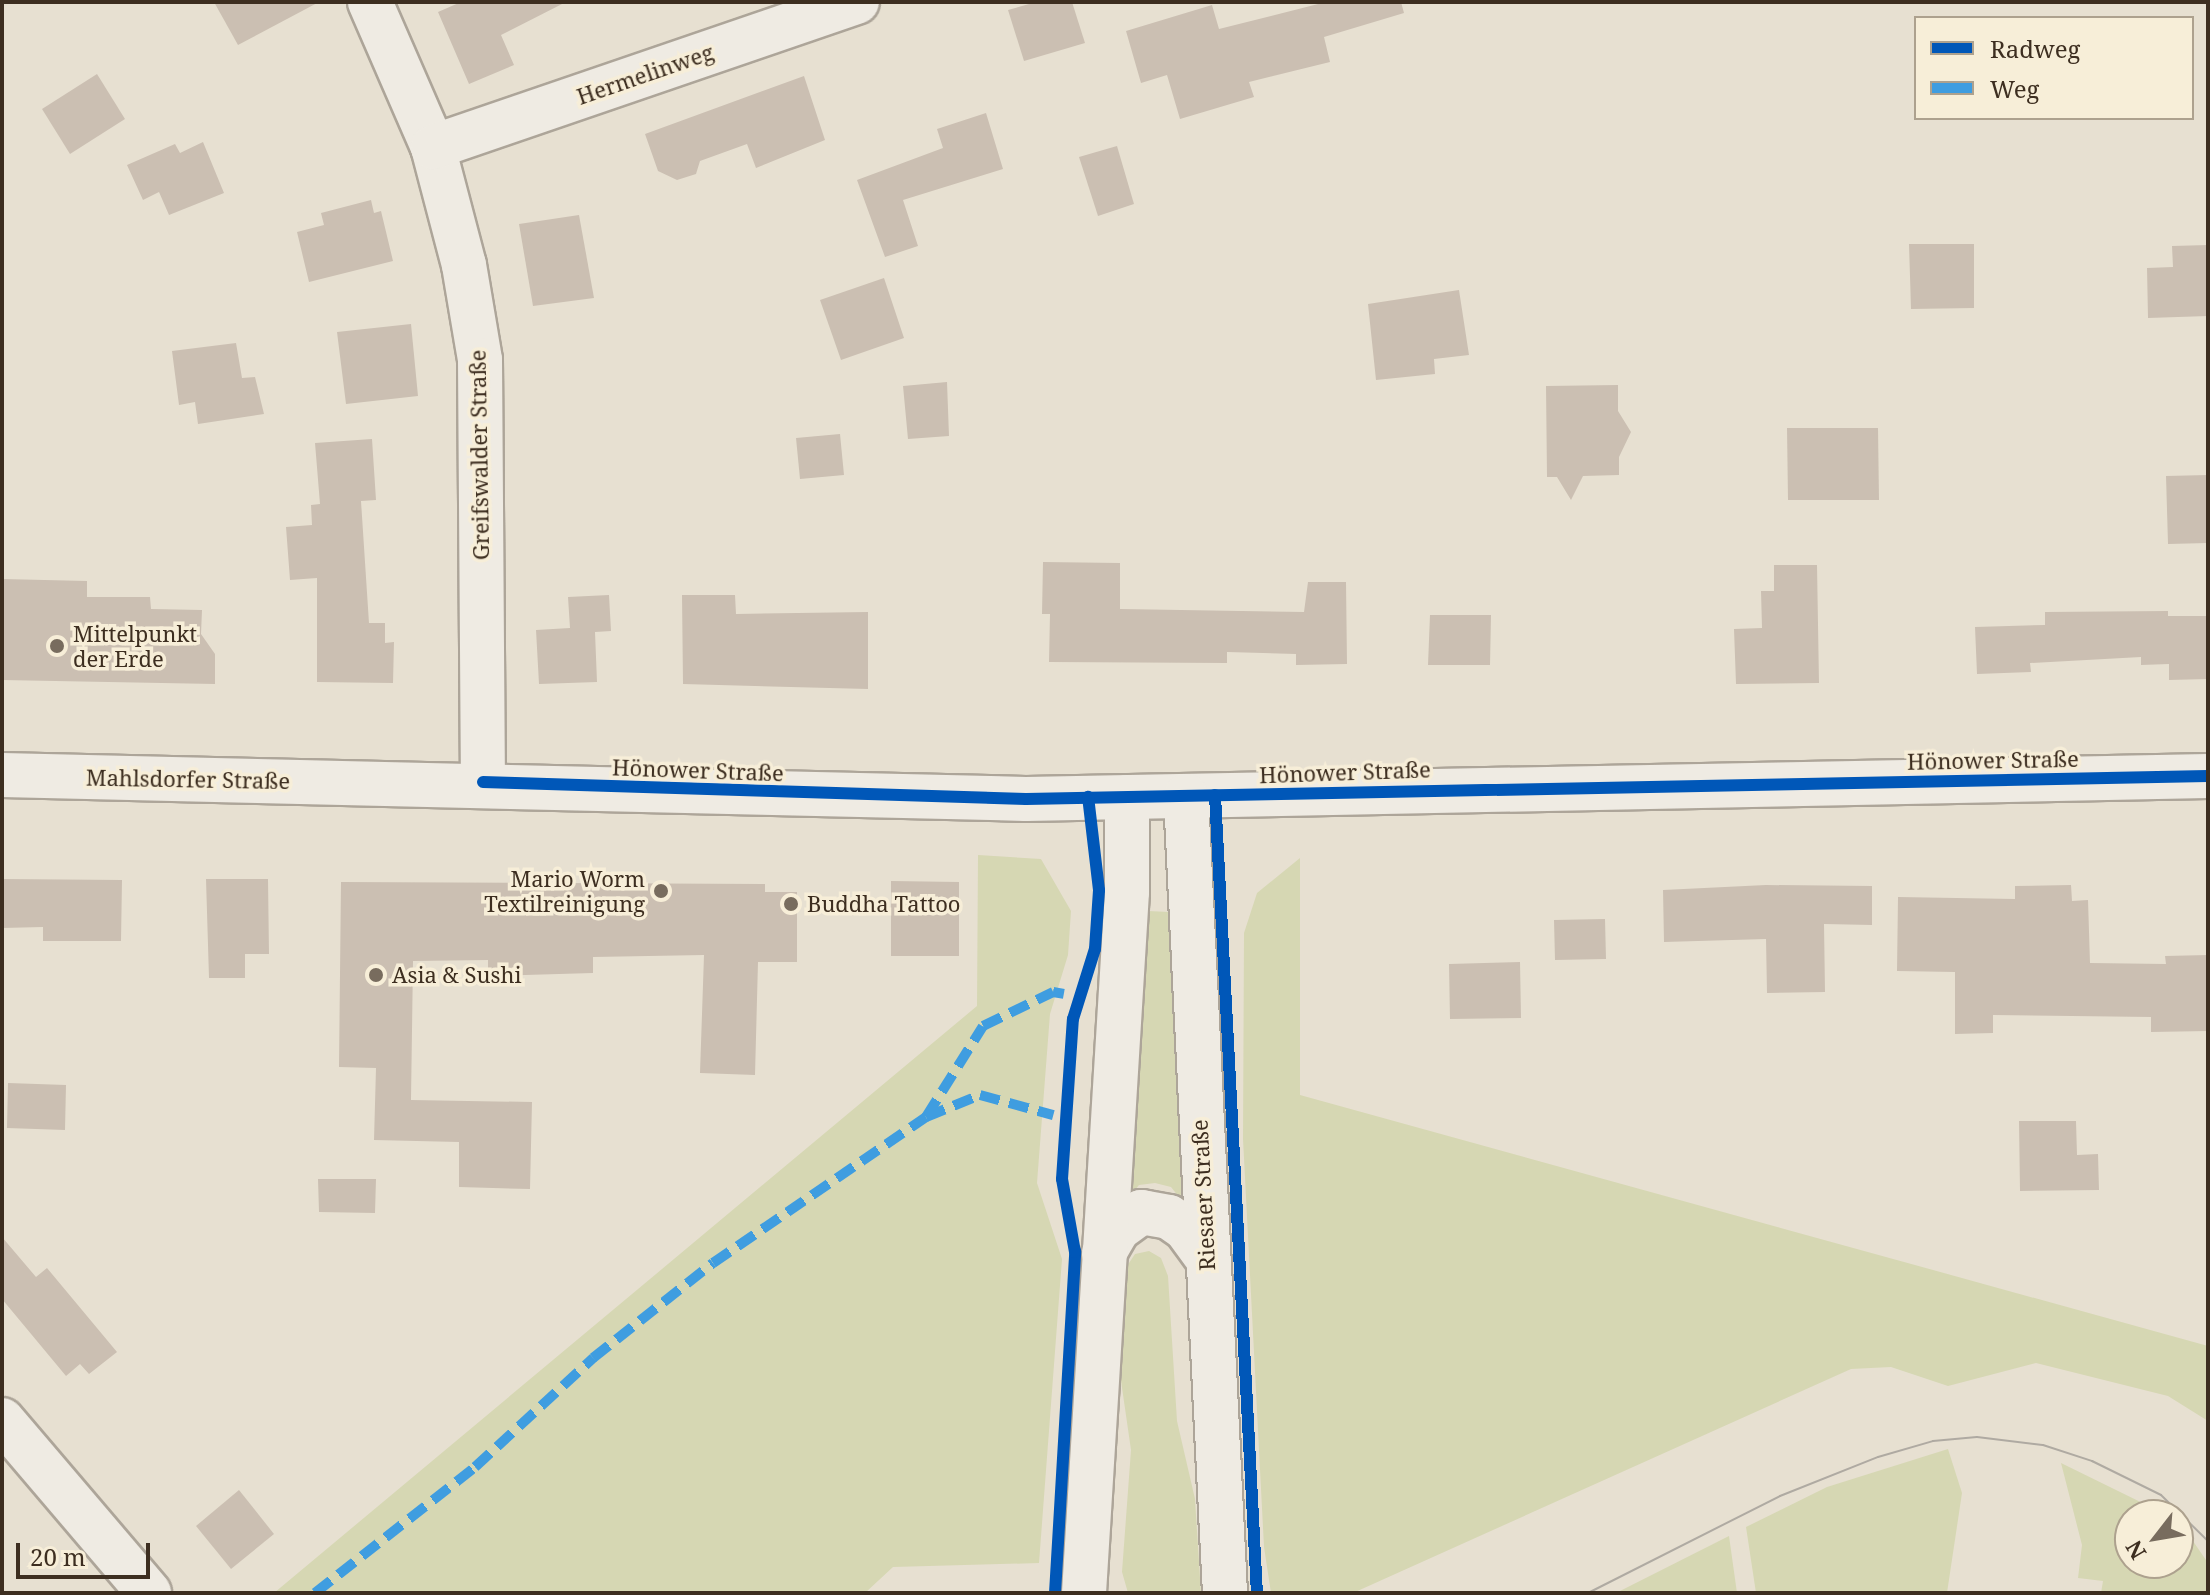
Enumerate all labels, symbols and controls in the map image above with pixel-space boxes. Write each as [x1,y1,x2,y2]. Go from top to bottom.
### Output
legend [1914,16,2194,120]
text: Radweg [1990,32,2080,65]
street label: Hermelinweg [573,38,717,110]
text: Weg [1990,72,2039,105]
street label: Greifswalder Straße [464,350,494,560]
place label: Mittelpunkt der Erde [73,620,197,672]
marker: Mittelpunkt der Erde [48,637,66,655]
street label: Hönower Straße [1907,745,2079,775]
street label: Hönower Straße [612,754,784,786]
street label: Hönower Straße [1259,756,1431,788]
street label: Mahlsdorfer Straße [86,764,290,794]
place label: Mario Worm Textilreinigung [484,865,645,916]
marker: Mario Worm Textilreinigung [652,882,670,900]
place label: Buddha Tattoo [807,891,961,917]
marker: Buddha Tattoo [782,895,800,913]
place label: Asia & Sushi [392,962,521,988]
marker: Asia & Sushi [367,966,385,984]
street label: Riesaer Straße [1186,1119,1220,1271]
north arrow [2114,1499,2194,1579]
scale bar [20,1527,154,1577]
text: N [2118,1535,2152,1565]
text: 20 m [30,1540,86,1573]

